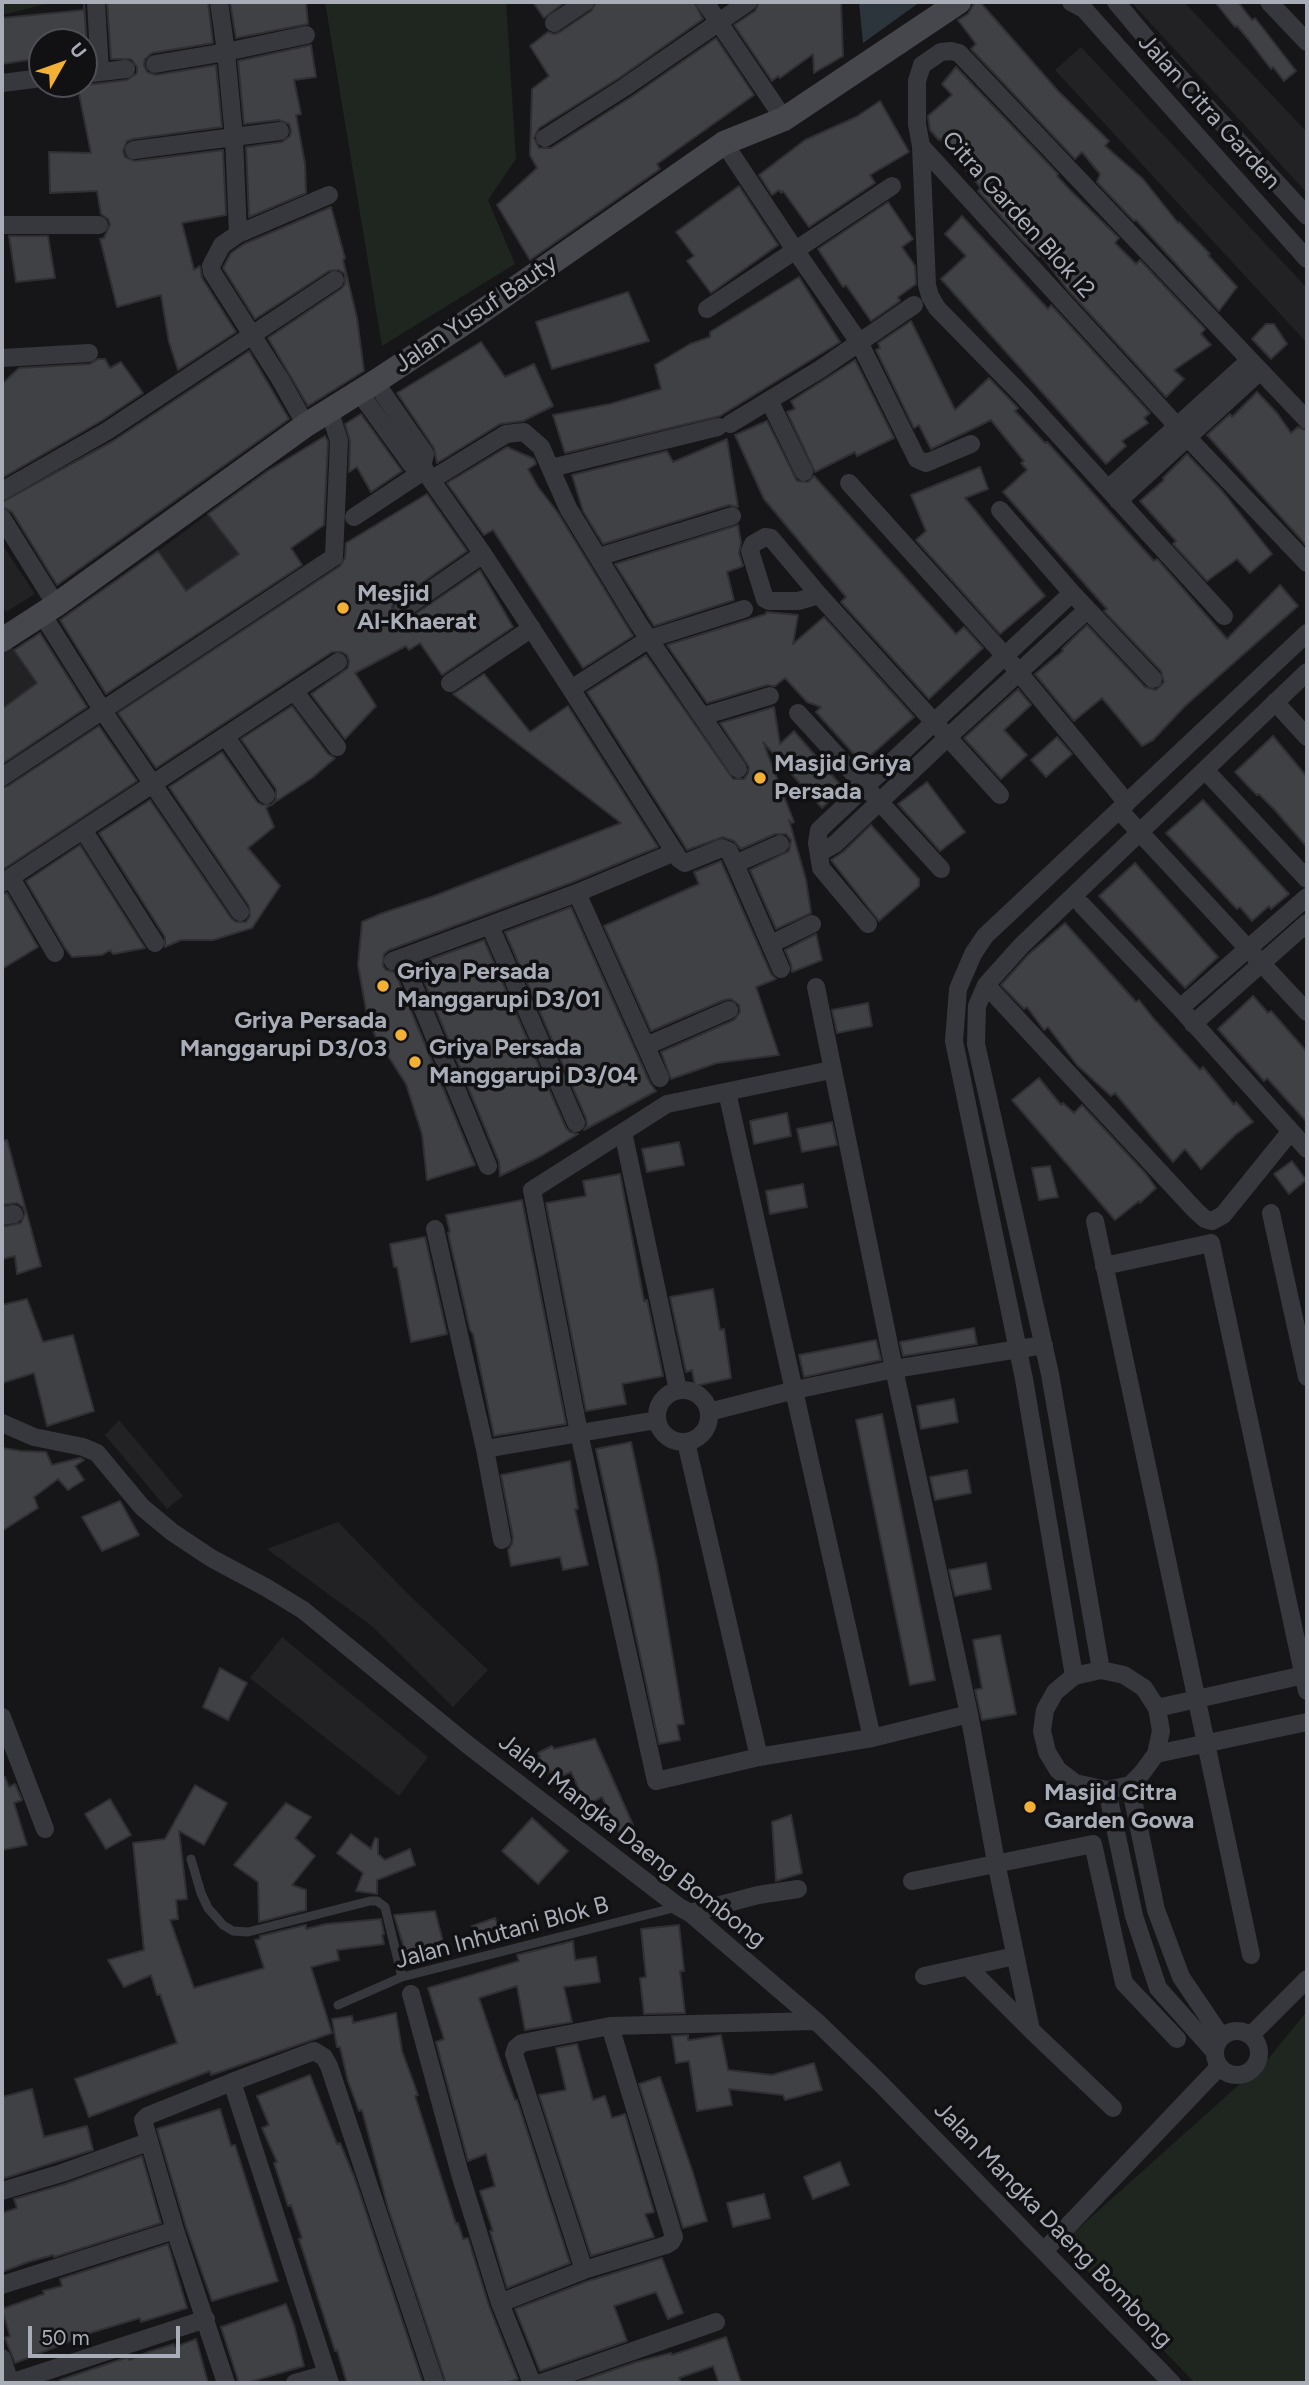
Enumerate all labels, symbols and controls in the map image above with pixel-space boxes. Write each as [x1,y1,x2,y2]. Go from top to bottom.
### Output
north arrow [28,28,98,98]
street label: Jalan Citra Garden [1132,28,1286,196]
text: U [65,38,91,63]
street label: Citra Garden Blok I2 [935,126,1101,304]
street label: Jalan Yusuf Bauty [389,249,563,379]
place label: Mesjid Al-Khaerat [357,580,477,636]
marker: Mesjid Al-Khaerat [335,600,351,616]
place label: Masjid Griya Persada [774,750,911,806]
marker: Masjid Griya Persada [752,770,768,786]
place label: Griya Persada Manggarupi D3/01 [397,958,601,1014]
marker: Griya Persada Manggarupi D3/01 [375,978,391,994]
place label: Griya Persada Manggarupi D3/03 [180,1007,387,1063]
marker: Griya Persada Manggarupi D3/03 [393,1027,409,1043]
place label: Griya Persada Manggarupi D3/04 [429,1034,638,1090]
marker: Griya Persada Manggarupi D3/04 [407,1054,423,1070]
street label: Jalan Mangka Daeng Bombong [493,1728,771,1954]
place label: Masjid Citra Garden Gowa [1044,1779,1194,1835]
marker: Masjid Citra Garden Gowa [1022,1799,1038,1815]
street label: Jalan Inhutani Blok B [392,1891,612,1975]
street label: Jalan Mangka Daeng Bombong [928,2096,1178,2354]
scale bar [32,2312,184,2356]
text: 50 m [41,2325,90,2350]

